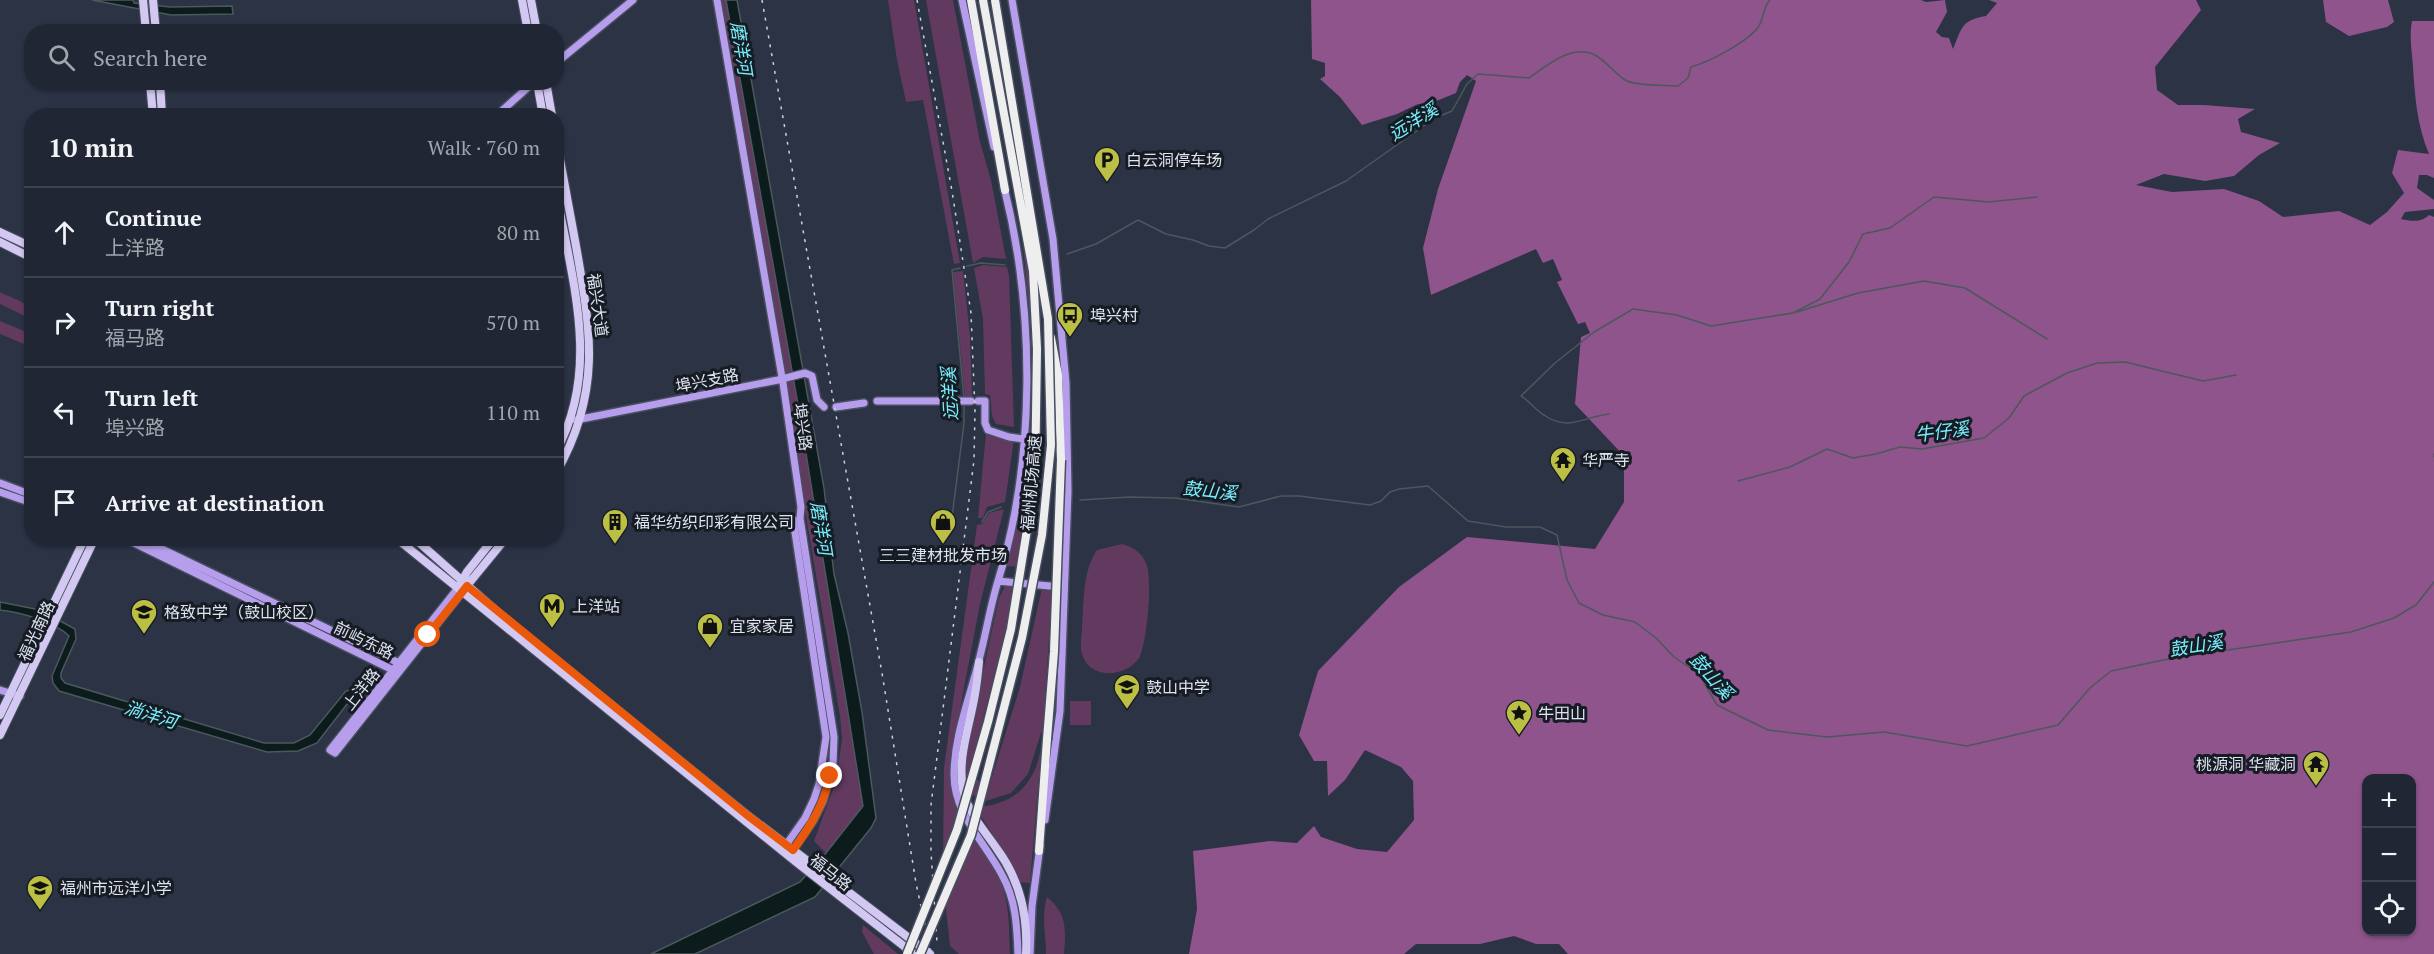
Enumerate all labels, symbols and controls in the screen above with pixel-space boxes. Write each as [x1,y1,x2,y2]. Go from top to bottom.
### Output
water label: 磨洋河 [726,19,759,80]
search box [24,24,564,90]
icon: search [45,41,78,74]
text: Search here [93,43,207,72]
water label: 远洋溪 [1384,95,1444,145]
text: 10 min [48,130,134,164]
text: Walk · 760 m [428,134,540,161]
parking icon: 白云洞停车场 [1092,145,1122,183]
place label: 白云洞停车场 [1126,149,1222,171]
text: Continue [105,203,202,232]
icon: ahead [48,216,81,249]
text: 80 m [497,219,540,246]
text: 上洋路 [105,234,165,261]
street label: 福兴大道 [583,272,613,338]
text: Turn right [105,293,214,322]
bus stop icon: 埠兴村 [1055,300,1085,338]
place label: 埠兴村 [1090,304,1138,326]
icon: right [48,306,81,339]
text: 570 m [486,309,540,336]
text: 福马路 [105,324,165,351]
street label: 埠兴支路 [673,363,741,397]
water label: 远洋溪 [935,364,962,422]
text: Turn left [105,383,198,412]
icon: left [48,396,81,429]
text: 110 m [486,399,540,426]
street label: 埠兴路 [789,402,817,452]
text: 埠兴路 [105,414,165,441]
water label: 牛仔溪 [1914,416,1972,446]
street label: 福州机场高速 [1016,434,1046,532]
temple icon: 华严寺 [1548,445,1578,483]
place label: 华严寺 [1582,449,1630,471]
water label: 鼓山溪 [1182,475,1240,505]
icon: arrive [48,486,81,519]
text: Arrive at destination [105,488,324,517]
water label: 磨洋河 [806,499,839,560]
building icon: 福华纺织印彩有限公司 [600,507,630,545]
shop icon: 三三建材批发市场 [928,507,958,545]
place label: 福华纺织印彩有限公司 [634,511,794,533]
place label: 三三建材批发市场 [879,544,1007,566]
metro station icon: 上洋站 [537,591,567,629]
place label: 上洋站 [572,595,620,617]
street label: 福光南路 [13,597,59,665]
school or university icon: 格致中学（鼓山校区） [129,597,159,635]
place label: 格致中学（鼓山校区） [164,601,324,623]
shop icon: 宜家家居 [695,611,725,649]
place label: 宜家家居 [730,615,794,637]
street label: 前屿东路 [330,616,398,664]
route start [414,621,440,647]
water label: 鼓山溪 [2167,629,2227,661]
water label: 鼓山溪 [1685,648,1740,706]
street label: 上洋路 [338,663,384,715]
school or university icon: 鼓山中学 [1112,672,1142,710]
place label: 鼓山中学 [1146,676,1210,698]
water label: 淌洋河 [122,695,183,734]
place icon: 牛田山 [1504,698,1534,736]
place label: 牛田山 [1538,702,1586,724]
temple icon: 桃源洞 华藏洞 [2301,749,2331,787]
place label: 桃源洞 华藏洞 [2196,753,2296,775]
route end [816,762,842,788]
map controls [2362,774,2416,936]
button: + [2362,774,2416,828]
button: − [2362,828,2416,882]
street label: 福马路 [805,849,857,895]
school or university icon: 福州市远洋小学 [25,873,55,911]
place label: 福州市远洋小学 [60,877,172,899]
button: locate [2362,882,2416,936]

